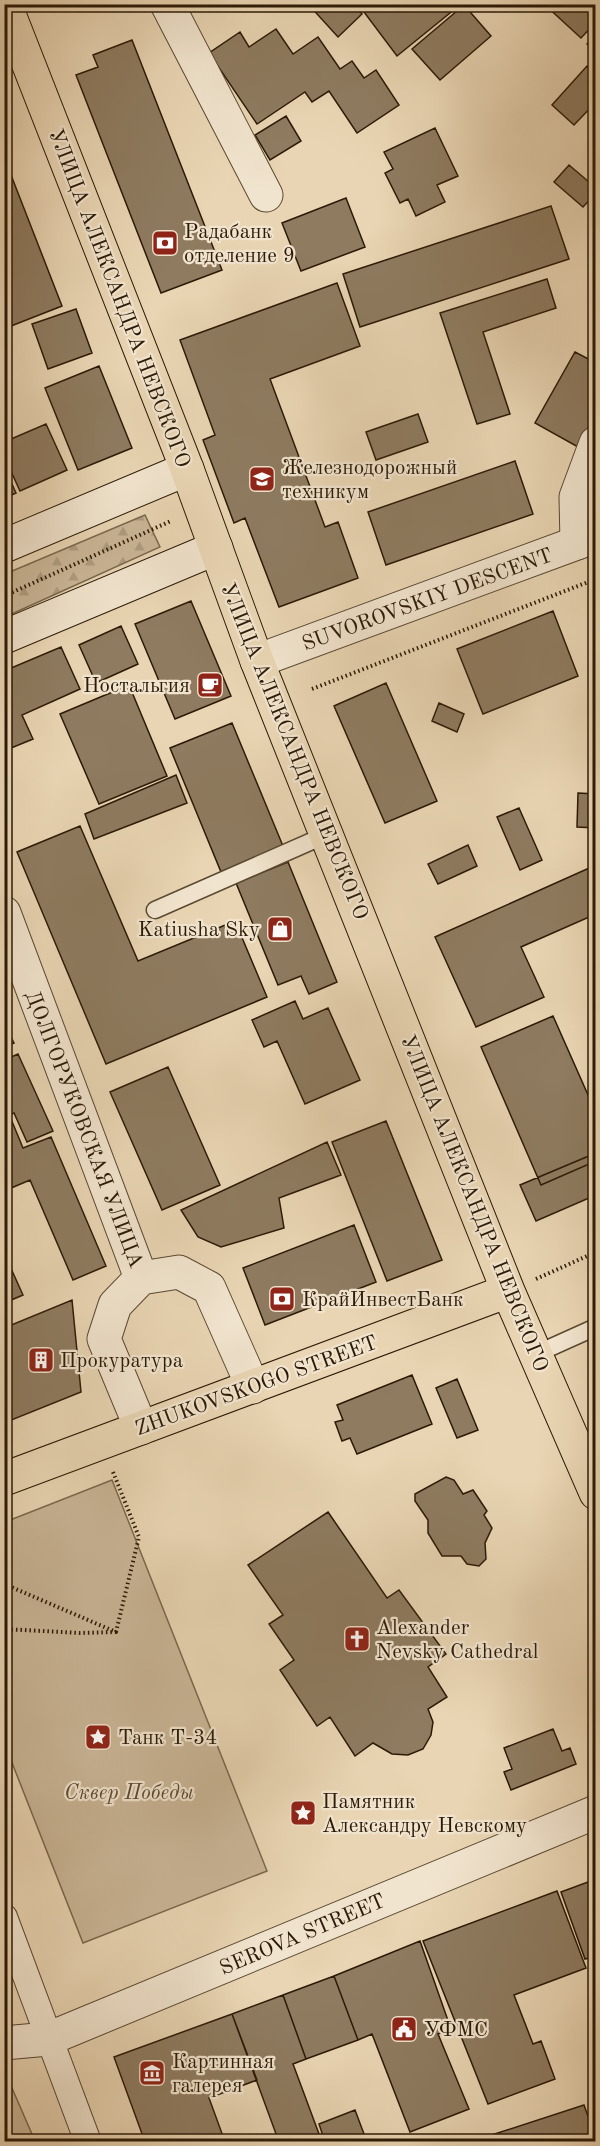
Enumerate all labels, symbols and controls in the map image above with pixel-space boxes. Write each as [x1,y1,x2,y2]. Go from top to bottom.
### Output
street label: УЛИЦА АЛЕКСАНДРА НЕВСКОГО [44,126,193,471]
place label: Радабанк отделение 9 [184,222,295,267]
bank icon: Радабанк отделение 9 [150,228,180,258]
place label: Железнодорожный техникум [282,458,457,503]
school or university icon: Железнодорожный техникум [247,464,277,494]
street label: SUVOROVSKIY DESCENT [300,545,555,656]
street label: УЛИЦА АЛЕКСАНДРА НЕВСКОГО [216,580,371,923]
cafe icon: Ностальгия [195,670,225,700]
place label: Ностальгия [83,676,190,697]
shop icon: Katiusha Sky [265,914,295,944]
place label: Katiusha Sky [138,920,260,941]
street label: ДОЛГОРУКОВСКАЯ УЛИЦА [21,988,146,1271]
street label: УЛИЦА АЛЕКСАНДРА НЕВСКОГО [396,1032,551,1375]
bank icon: КрайИнвестБанк [267,1284,297,1314]
place label: КрайИнвестБанк [302,1290,464,1311]
street label: ZHUKOVSKOGO STREET [132,1333,381,1440]
building icon: Прокуратура [26,1345,56,1375]
place label: Прокуратура [60,1351,183,1372]
place label: Alexander Nevsky Cathedral [376,1618,539,1663]
church icon: Alexander Nevsky Cathedral [342,1624,372,1654]
place icon: Танк Т-34 [83,1722,113,1752]
place label: Танк Т-34 [118,1728,217,1749]
park label: Сквер Победы [64,1783,194,1804]
place label: Памятник Александру Невскому [322,1792,527,1837]
place icon: Памятник Александру Невскому [288,1798,318,1828]
street label: SEROVA STREET [217,1891,388,1980]
public building icon: УФМС [389,2014,419,2044]
place label: УФМС [424,2020,488,2041]
place label: Картинная галерея [172,2052,274,2097]
museum icon: Картинная галерея [137,2058,167,2088]

